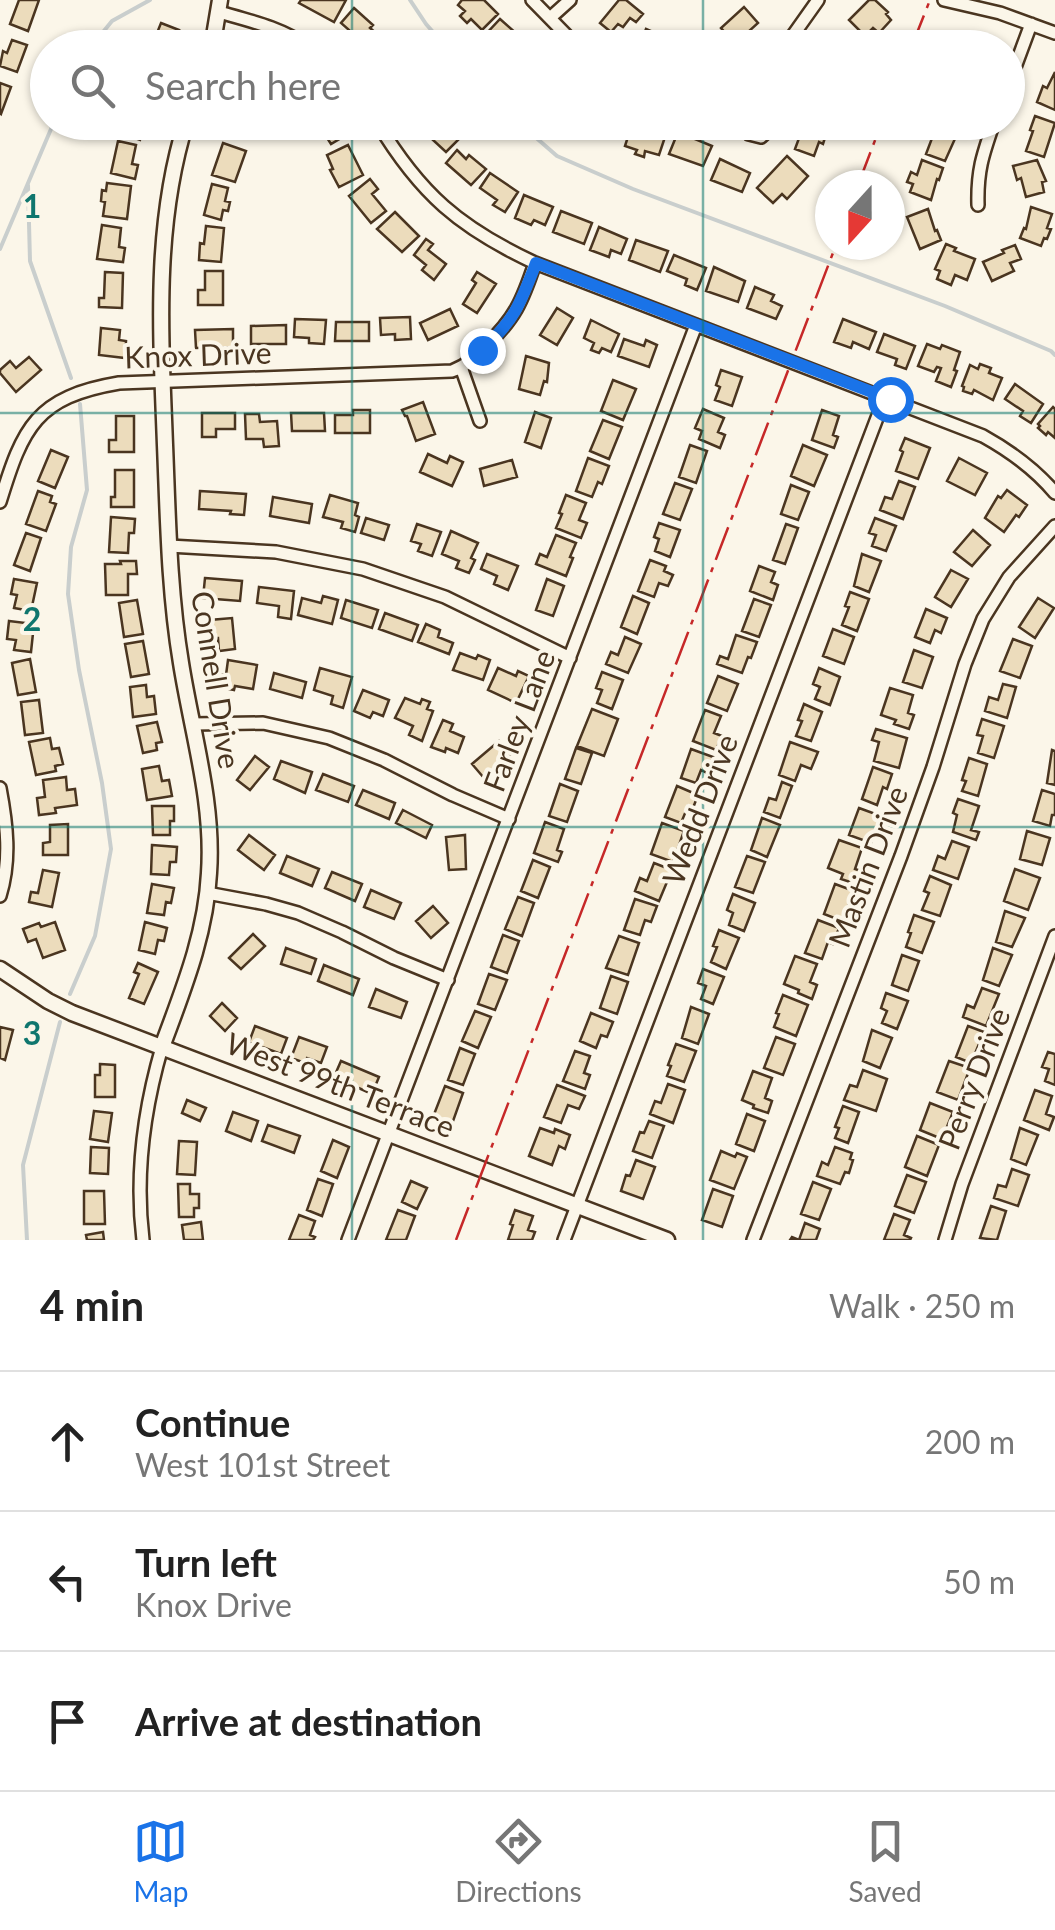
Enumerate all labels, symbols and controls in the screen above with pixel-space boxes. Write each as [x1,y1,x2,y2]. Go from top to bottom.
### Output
search box [30,30,1025,140]
icon: search [65,58,120,113]
text: Search here [145,62,341,108]
north arrow [815,170,905,260]
text: 1 [23,186,41,225]
route end [460,328,506,374]
street label: Knox Drive [124,333,272,375]
route start [868,377,914,423]
street label: Connell Drive [185,588,249,771]
text: 2 [23,599,41,638]
street label: Farley Lane [475,645,562,796]
street label: Wedd Drive [654,729,744,889]
street label: Mastin Drive [820,781,914,952]
street label: Perry Drive [930,1002,1017,1154]
text: 3 [23,1013,41,1052]
street label: West 99th Terrace [221,1024,460,1144]
text: 4 min [40,1280,144,1330]
text: Walk · 250 m [829,1286,1015,1325]
text: Continue [135,1399,290,1445]
icon: ahead [40,1414,95,1469]
text: 200 m [925,1422,1015,1461]
text: West 101st Street [135,1445,390,1484]
text: Turn left [135,1539,277,1585]
icon: left [40,1554,95,1609]
text: 50 m [943,1562,1015,1601]
text: Knox Drive [135,1585,292,1624]
icon: arrive [40,1694,95,1749]
text: Arrive at destination [135,1698,482,1744]
tab: Map [133,1814,189,1908]
tab: Directions [455,1814,582,1908]
tab: Saved [848,1814,922,1908]

